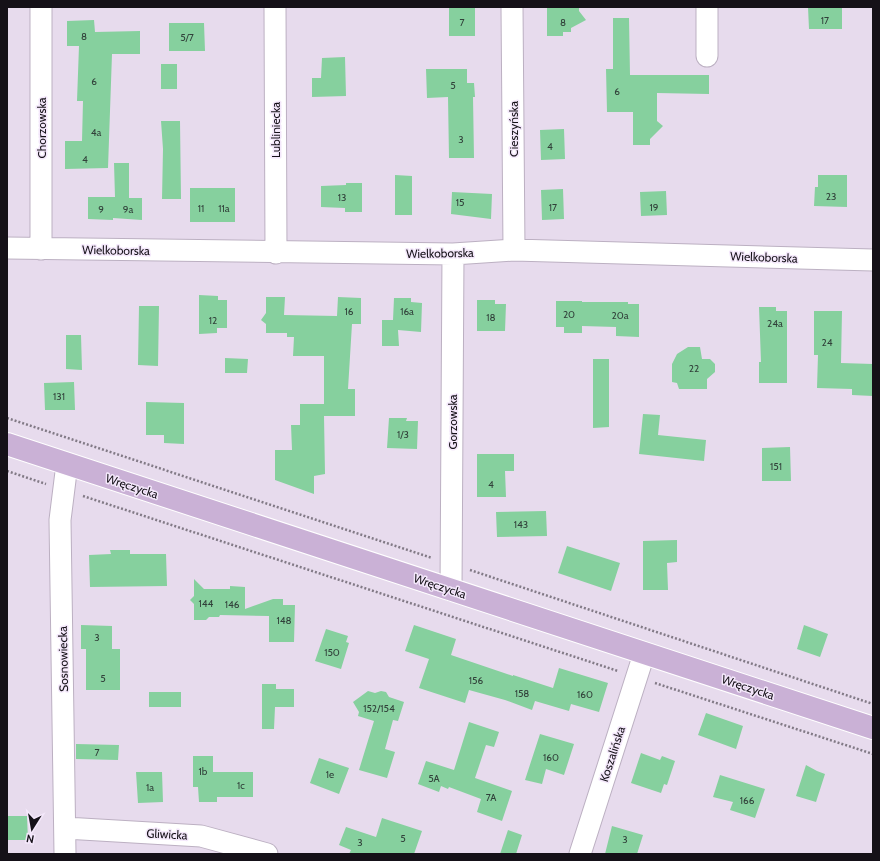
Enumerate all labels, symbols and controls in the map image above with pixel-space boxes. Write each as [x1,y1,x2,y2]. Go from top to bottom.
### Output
house number: 17 [821,14,829,27]
house number: 7 [459,16,465,29]
house number: 8 [560,16,566,29]
house number: 8 [81,30,87,43]
house number: 5/7 [180,31,194,44]
house number: 6 [91,75,97,88]
house number: 5 [450,79,456,92]
house number: 6 [614,85,620,98]
street label: Chorzowska [34,97,49,159]
street label: Cieszyńska [506,101,521,157]
street label: Lubliniecka [268,102,283,158]
house number: 4a [91,126,101,139]
house number: 3 [458,133,464,146]
house number: 4 [547,140,553,153]
house number: 4 [82,153,88,166]
house number: 23 [826,190,836,203]
house number: 13 [338,191,346,204]
house number: 15 [456,196,464,209]
house number: 17 [549,201,557,214]
house number: 19 [650,201,659,214]
house number: 11 [198,202,204,215]
house number: 11a [218,202,230,215]
house number: 9 [98,203,104,216]
house number: 9a [123,203,133,216]
street label: Wielkoborska [82,242,150,258]
street label: Wielkoborska [406,245,474,261]
street label: Wielkoborska [730,248,798,266]
house number: 16 [345,305,354,318]
house number: 16a [400,305,414,318]
house number: 20 [563,308,575,321]
house number: 20a [611,309,629,322]
house number: 18 [486,311,496,324]
house number: 12 [209,314,217,327]
house number: 24a [767,317,783,330]
house number: 24 [821,336,833,349]
house number: 22 [689,362,699,375]
house number: 131 [53,390,65,403]
street label: Gorzowska [445,394,460,450]
house number: 1/3 [397,428,409,441]
house number: 151 [770,460,782,473]
street label: Wręczycka [104,470,160,502]
house number: 4 [488,478,494,491]
house number: 143 [514,518,528,531]
street label: Wręczycka [412,570,468,602]
house number: 144 [199,597,214,610]
house number: 146 [225,598,240,611]
house number: 148 [276,614,292,627]
street label: Sosnowiecka [55,626,71,692]
house number: 3 [94,631,100,644]
house number: 150 [324,646,340,659]
street label: Wręczycka [720,671,776,703]
house number: 5 [100,672,106,685]
house number: 156 [469,674,483,687]
house number: 158 [515,687,529,700]
house number: 160 [577,688,593,701]
house number: 152/154 [363,702,395,715]
street label: Koszalińska [596,724,628,784]
house number: 7 [94,746,100,759]
house number: 160 [543,751,559,764]
house number: 1b [199,765,208,778]
house number: 1e [326,768,334,781]
house number: 5A [428,772,441,785]
house number: 1c [237,779,245,792]
house number: 1a [146,781,154,794]
house number: 7A [486,791,497,804]
house number: 166 [740,794,755,807]
north arrow [12,809,52,849]
street label: Gliwicka [146,825,188,843]
text: N [25,831,35,846]
house number: 5 [400,832,406,845]
house number: 3 [622,833,628,846]
house number: 3 [357,836,363,849]

